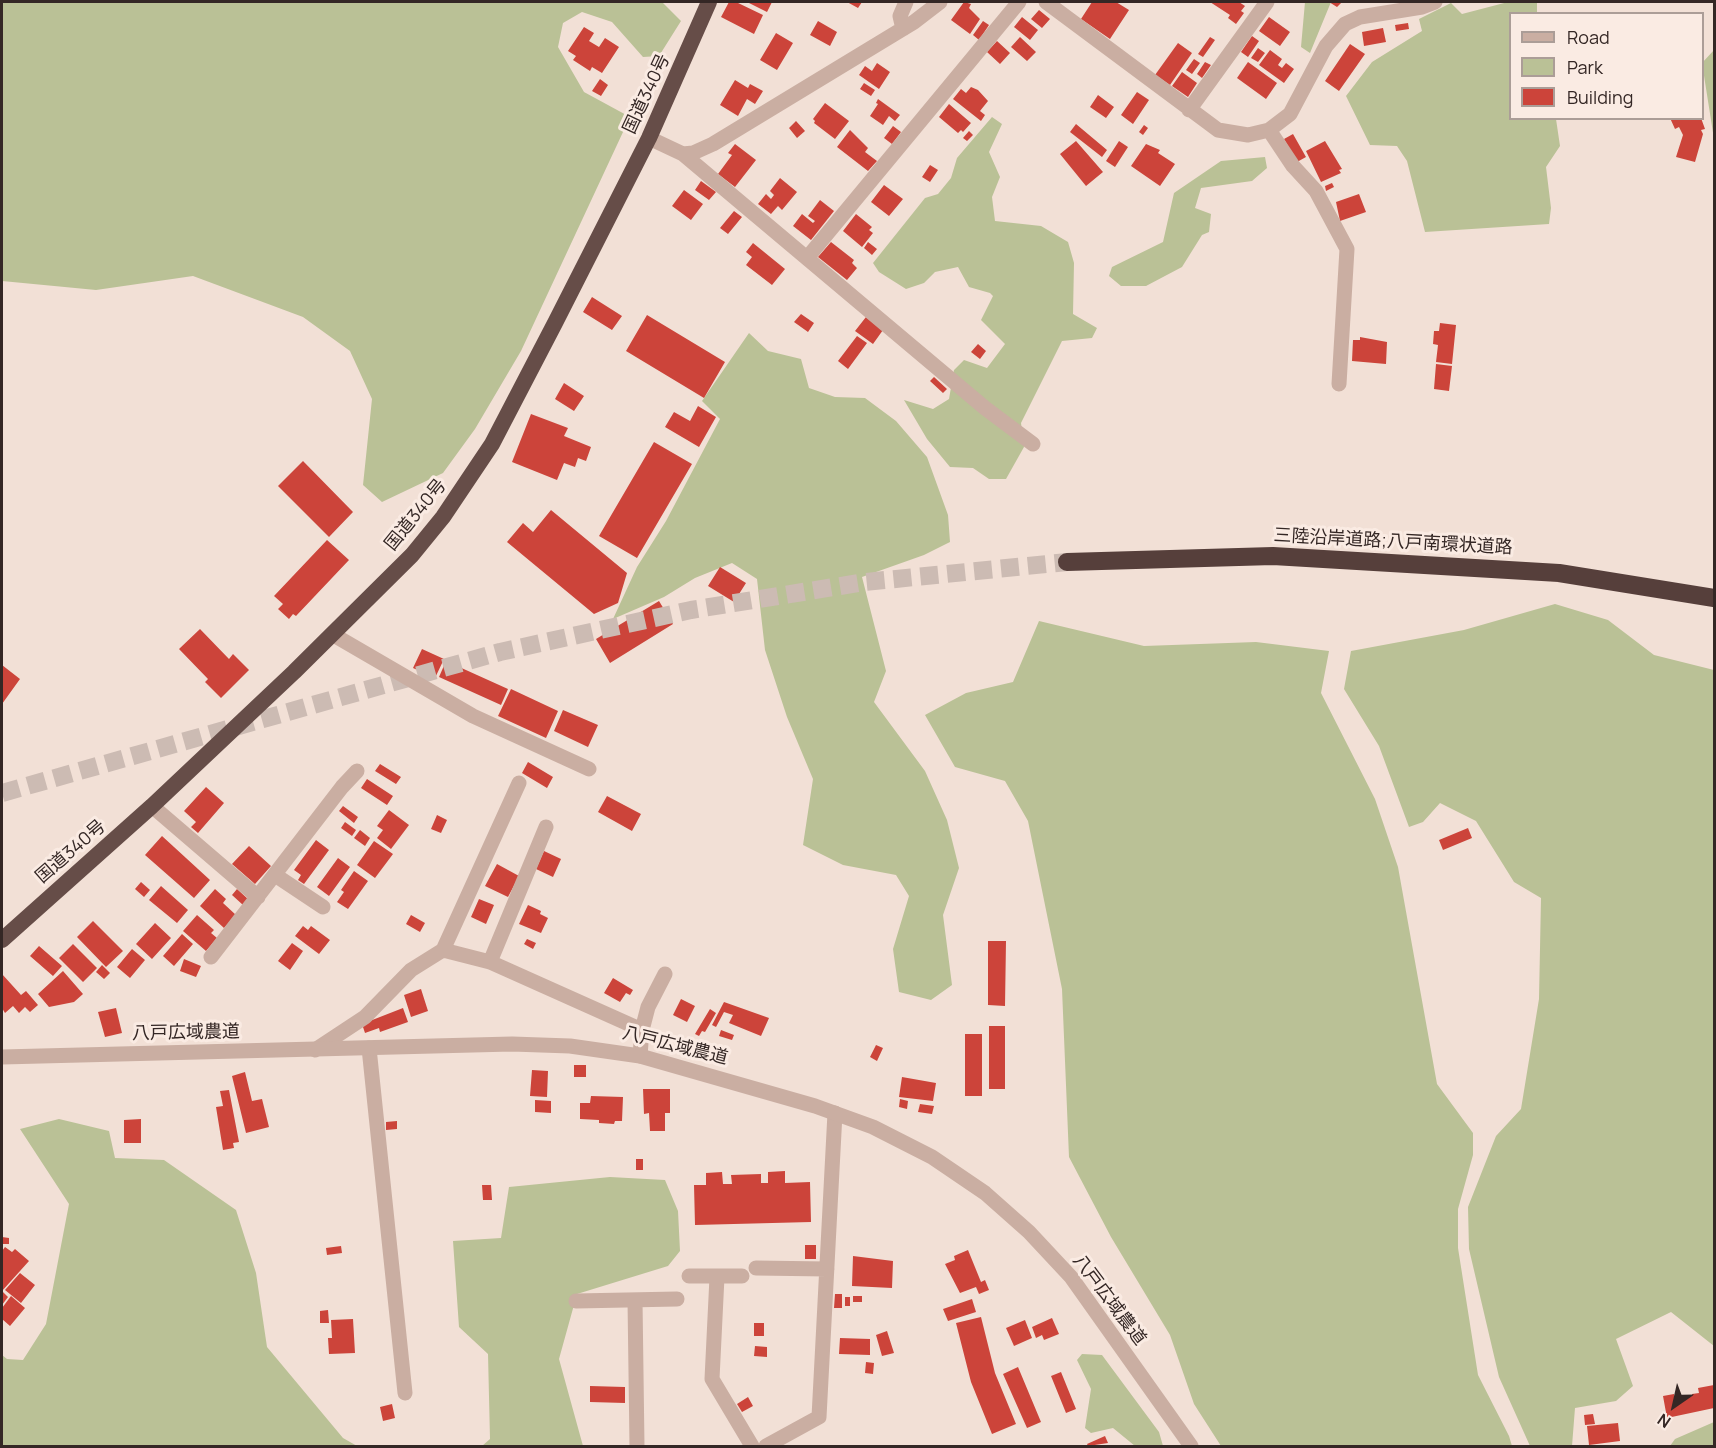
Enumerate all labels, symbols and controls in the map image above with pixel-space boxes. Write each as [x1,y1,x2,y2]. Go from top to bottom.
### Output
legend [1509,12,1704,120]
text: Road [1567,25,1610,49]
street label: 国道340号 [619,51,675,137]
text: Park [1567,55,1603,79]
text: Building [1567,85,1633,109]
street label: 国道340号 [381,475,451,555]
street label: 三陸沿岸道路;八戸南環状道路 [1273,525,1513,559]
street label: 国道340号 [32,816,110,888]
street label: 八戸広域農道 [132,1021,240,1045]
street label: 八戸広域農道 [620,1022,730,1070]
street label: 八戸広域農道 [1068,1250,1150,1350]
north arrow [1644,1376,1704,1436]
text: N [1653,1409,1675,1433]

